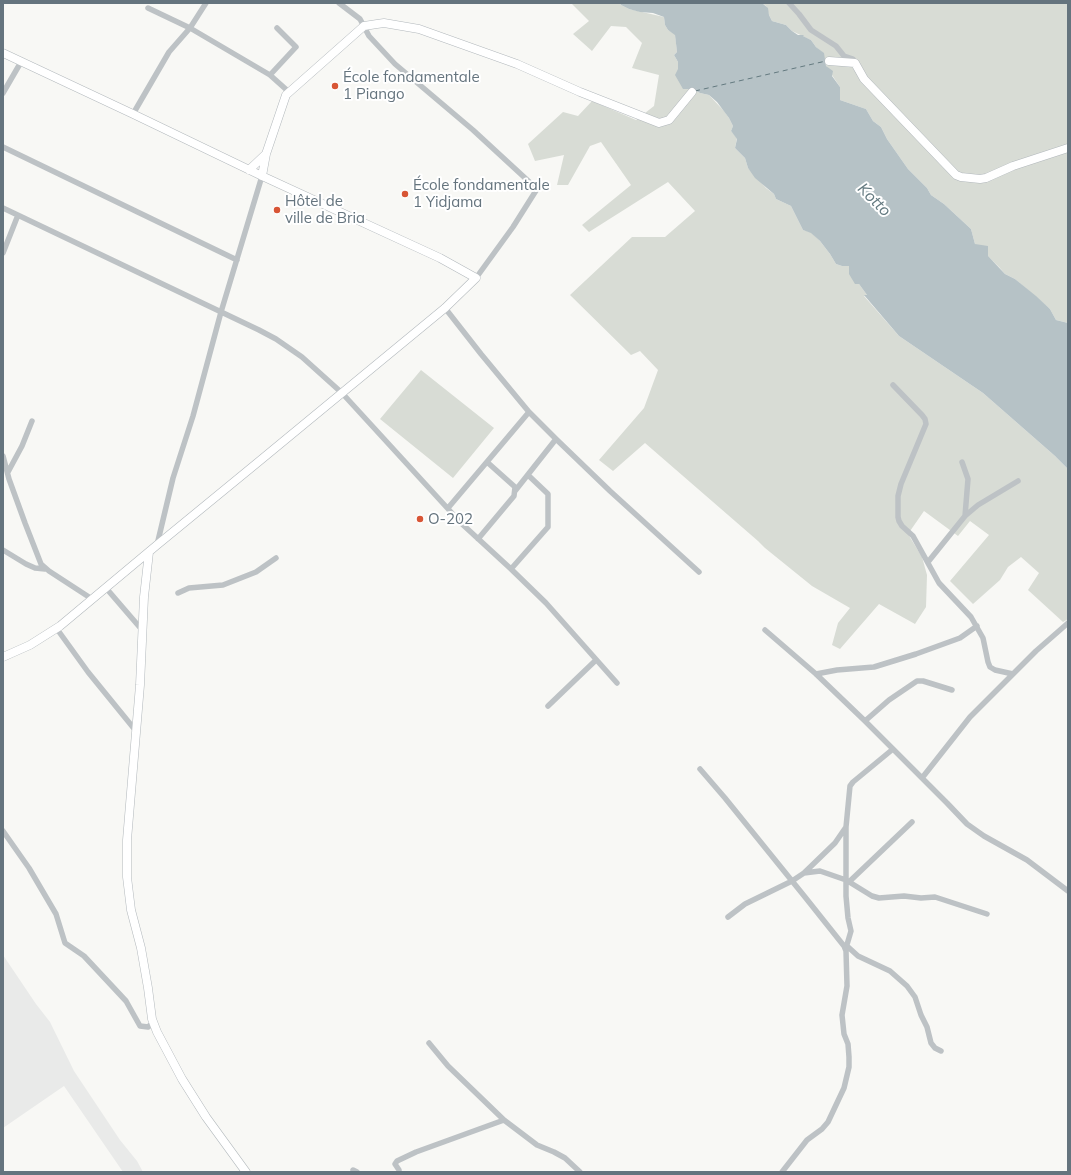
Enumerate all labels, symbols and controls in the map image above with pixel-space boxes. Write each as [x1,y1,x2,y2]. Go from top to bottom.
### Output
place label: École fondamentale 1 Piango [343,68,480,103]
marker: École fondamentale 1 Piango [330,81,340,91]
place label: École fondamentale 1 Yidjama [413,176,550,211]
water label: Kotto [853,179,895,221]
marker: École fondamentale 1 Yidjama [400,189,410,199]
place label: Hôtel de ville de Bria [285,192,365,227]
marker: Hôtel de ville de Bria [272,205,282,215]
place label: O-202 [428,510,473,528]
marker: O-202 [415,514,425,524]

